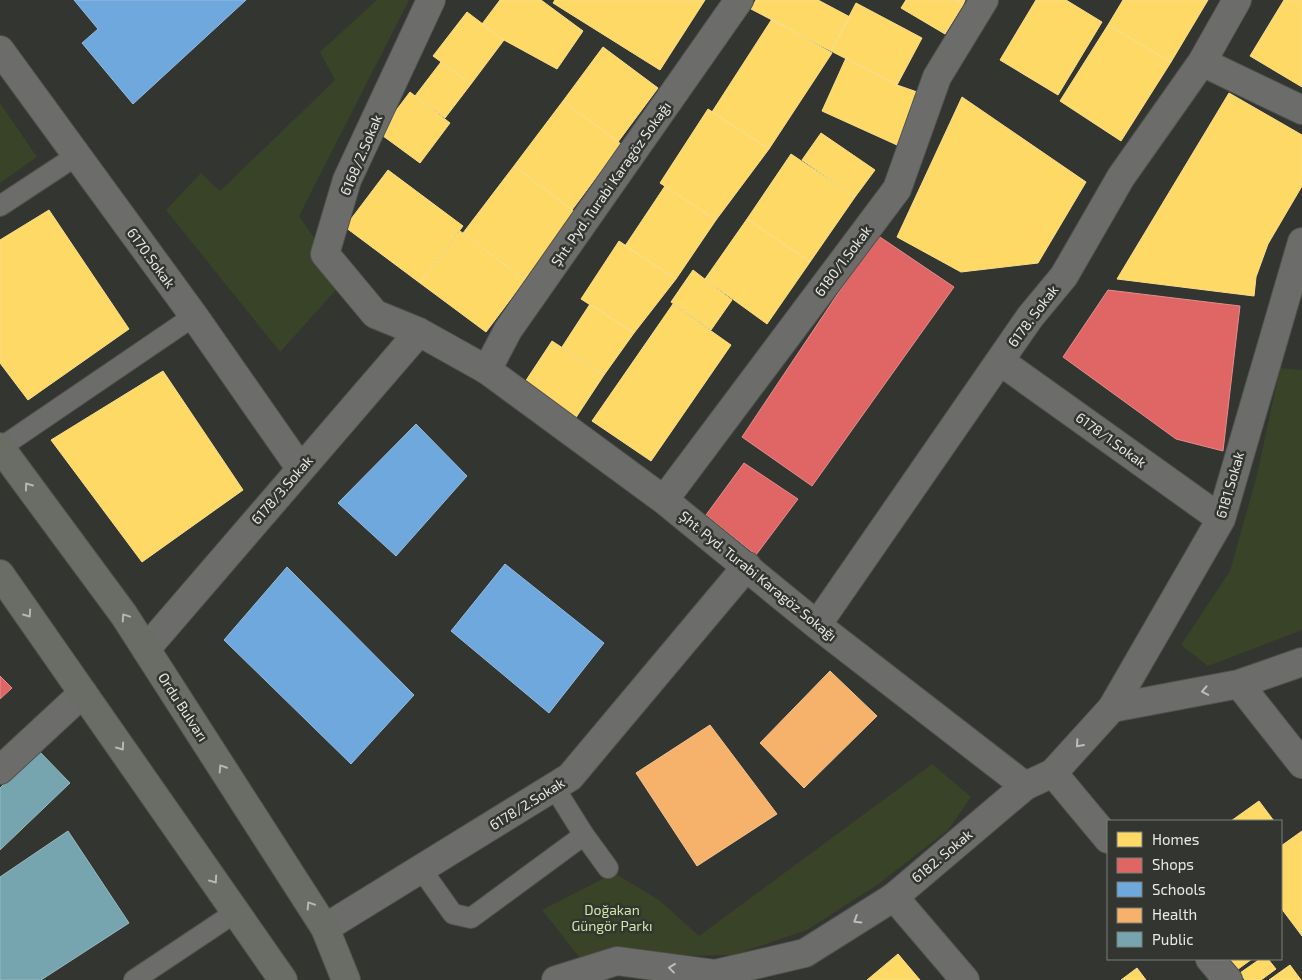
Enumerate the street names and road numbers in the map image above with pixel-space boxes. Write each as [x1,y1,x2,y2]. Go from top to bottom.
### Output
street label: Şht. Pyd. Turabi Karagöz Sokağı [547,98,675,270]
street label: 6168/2.Sokak [336,112,385,198]
street label: 6180/1.Sokak [810,222,875,299]
street label: 6170.Sokak [124,224,179,291]
street label: 6178. Sokak [1004,281,1061,350]
street label: 6178/1.Sokak [1073,408,1150,471]
street label: 6181.Sokak [1212,450,1247,520]
street label: 6178/3.Sokak [247,452,316,527]
street label: Şht. Pyd. Turabi Karagöz Sokağı [676,507,840,645]
street label: Ordu Bulvarı [155,669,212,744]
street label: 6178/2.Sokak [486,774,567,833]
street label: 6182. Sokak [908,825,975,886]

